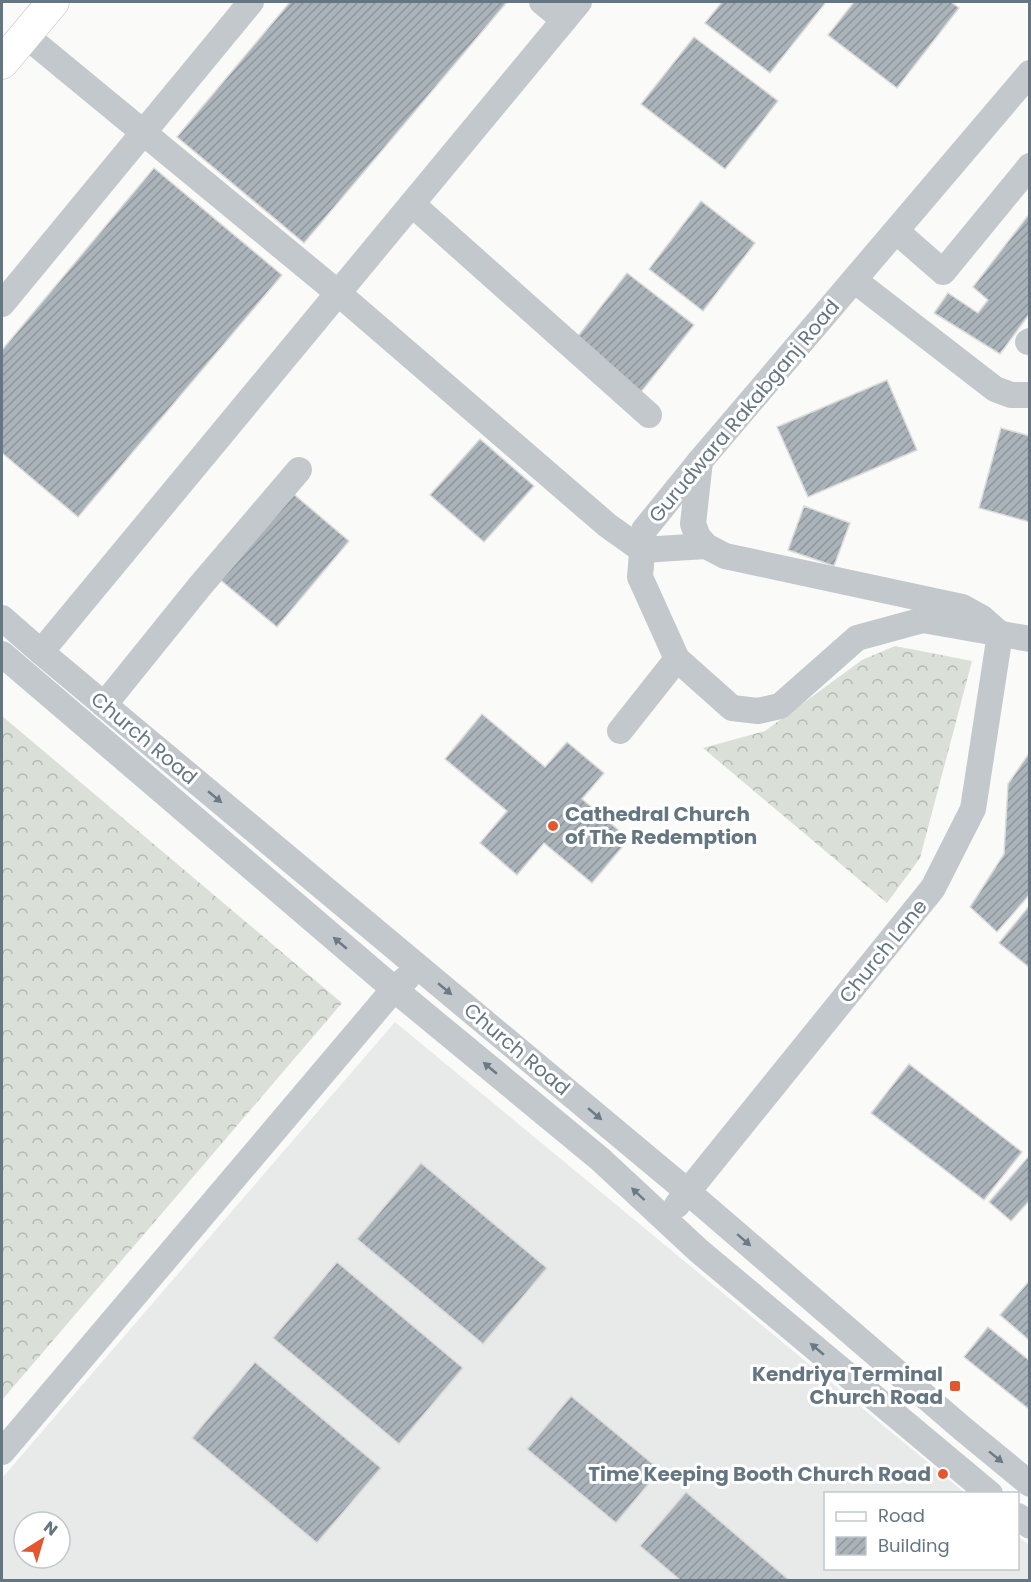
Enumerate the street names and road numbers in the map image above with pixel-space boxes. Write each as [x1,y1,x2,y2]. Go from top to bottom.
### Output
street label: Gurudwara Rakabganj Road [642,293,846,529]
street label: Church Road [85,685,203,791]
street label: Church Lane [832,893,934,1009]
street label: Church Road [458,996,576,1102]

